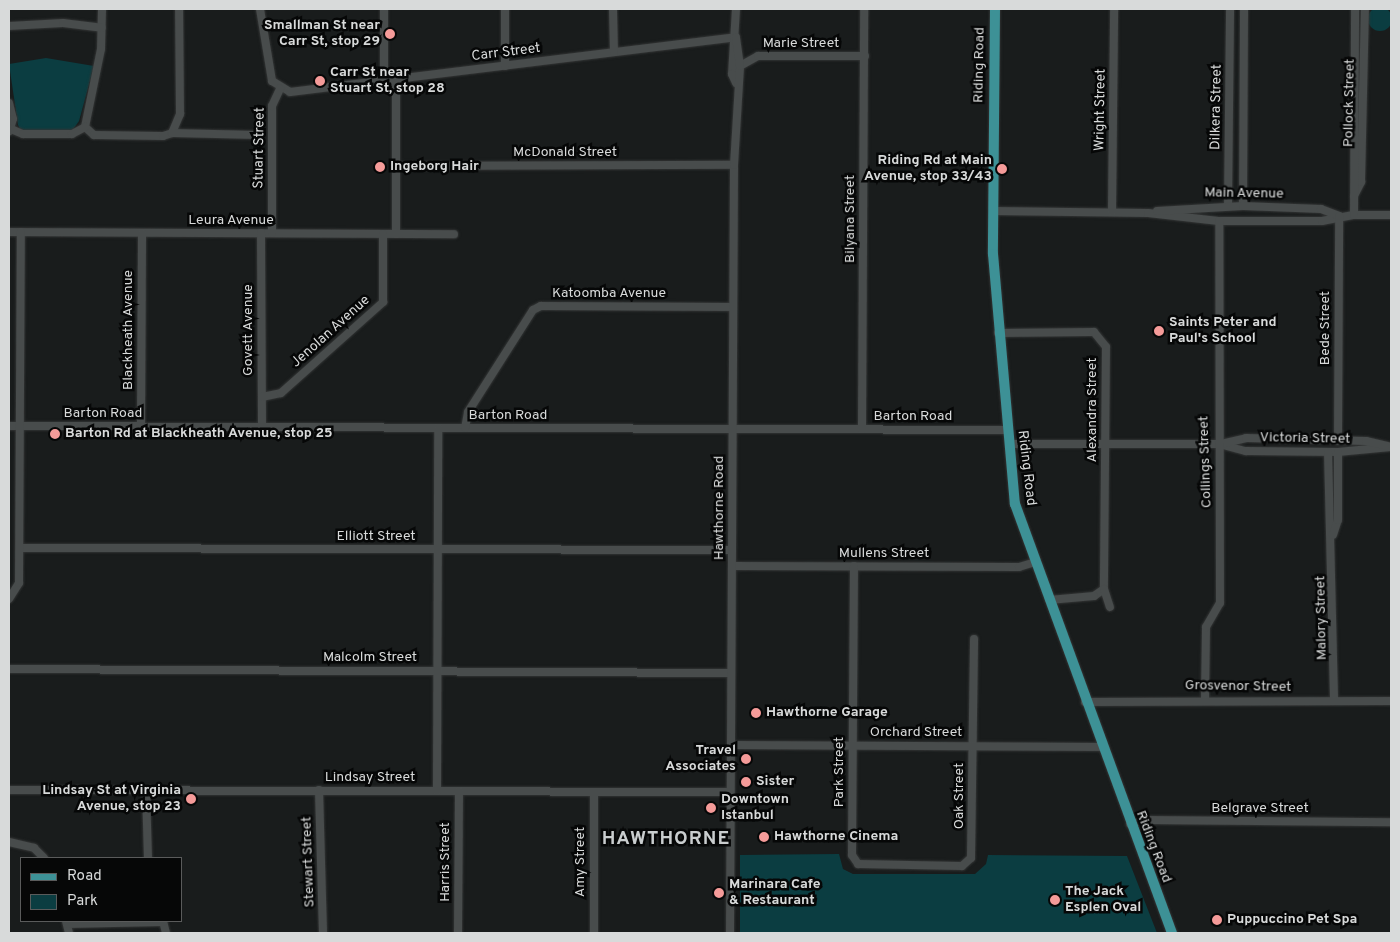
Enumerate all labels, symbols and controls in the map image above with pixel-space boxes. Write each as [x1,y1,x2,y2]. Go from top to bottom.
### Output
place label: Smallman St near Carr St, stop 29 [264,18,380,50]
street label: Riding Road [971,27,989,103]
marker: Smallman St near Carr St, stop 29 [384,28,396,40]
street label: Marie Street [763,36,839,52]
street label: Carr Street [471,40,541,66]
street label: Pollock Street [1341,59,1359,147]
street label: Dilkera Street [1208,64,1226,150]
place label: Carr St near Stuart St, stop 28 [330,65,445,98]
street label: Wright Street [1092,69,1110,151]
marker: Carr St near Stuart St, stop 28 [314,75,326,87]
street label: Stuart Street [251,107,269,189]
street label: McDonald Street [513,145,617,161]
place label: Riding Rd at Main Avenue, stop 33/43 [864,153,992,186]
place label: Ingeborg Hair [390,159,479,175]
marker: Ingeborg Hair [374,161,386,173]
marker: Riding Rd at Main Avenue, stop 33/43 [996,163,1008,175]
street label: Bilyana Street [843,175,859,263]
street label: Main Avenue [1204,185,1284,203]
street label: Leura Avenue [188,213,274,229]
street label: Blackheath Avenue [121,270,137,390]
street label: Govett Avenue [241,284,257,376]
street label: Katoomba Avenue [552,286,666,302]
street label: Bede Street [1318,291,1334,365]
street label: Jenolan Avenue [288,292,374,372]
place label: Saints Peter and Paul's School [1169,315,1277,348]
marker: Saints Peter and Paul's School [1153,325,1165,337]
street label: Alexandra Street [1085,357,1101,463]
street label: Barton Road [64,406,142,422]
street label: Barton Road [469,408,547,424]
street label: Barton Road [874,409,952,425]
street label: Collings Street [1196,416,1216,508]
place label: Barton Rd at Blackheath Avenue, stop 25 [65,426,333,442]
marker: Barton Rd at Blackheath Avenue, stop 25 [49,428,61,440]
street label: Riding Road [1013,429,1039,507]
street label: Victoria Street [1260,430,1350,448]
street label: Hawthorne Road [712,456,728,560]
street label: Elliott Street [336,529,416,545]
street label: Mullens Street [839,546,929,562]
street label: Malory Street [1313,576,1331,660]
street label: Malcolm Street [323,650,417,666]
street label: Grosvenor Street [1185,678,1291,696]
place label: Hawthorne Garage [766,705,888,721]
marker: Hawthorne Garage [750,707,762,719]
street label: Orchard Street [870,725,962,741]
street label: Park Street [832,737,848,807]
place label: Travel Associates [665,743,736,776]
marker: Travel Associates [740,753,752,765]
street label: Oak Street [952,763,968,829]
street label: Lindsay Street [325,770,415,786]
place label: Sister [756,774,794,790]
marker: Sister [740,776,752,788]
place label: Lindsay St at Virginia Avenue, stop 23 [42,783,181,816]
place label: Downtown Istanbul [721,792,789,824]
marker: Lindsay St at Virginia Avenue, stop 23 [185,793,197,805]
street label: Belgrave Street [1211,801,1309,817]
marker: Downtown Istanbul [705,802,717,814]
street label: Riding Road [1132,809,1174,885]
street label: Stewart Street [299,816,319,908]
street label: Harris Street [438,822,454,902]
street label: Amy Street [573,827,589,897]
district label: HAWTHORNE [601,829,731,851]
place label: Hawthorne Cinema [774,829,898,845]
marker: Hawthorne Cinema [758,831,770,843]
legend [20,857,182,922]
text: Road [67,867,102,886]
place label: Marinara Cafe & Restaurant [729,877,820,910]
place label: The Jack Esplen Oval [1065,884,1141,916]
marker: Marinara Cafe & Restaurant [713,887,725,899]
text: Park [67,892,98,911]
marker: The Jack Esplen Oval [1049,894,1061,906]
place label: Puppuccino Pet Spa [1227,912,1357,928]
marker: Puppuccino Pet Spa [1211,914,1223,926]

